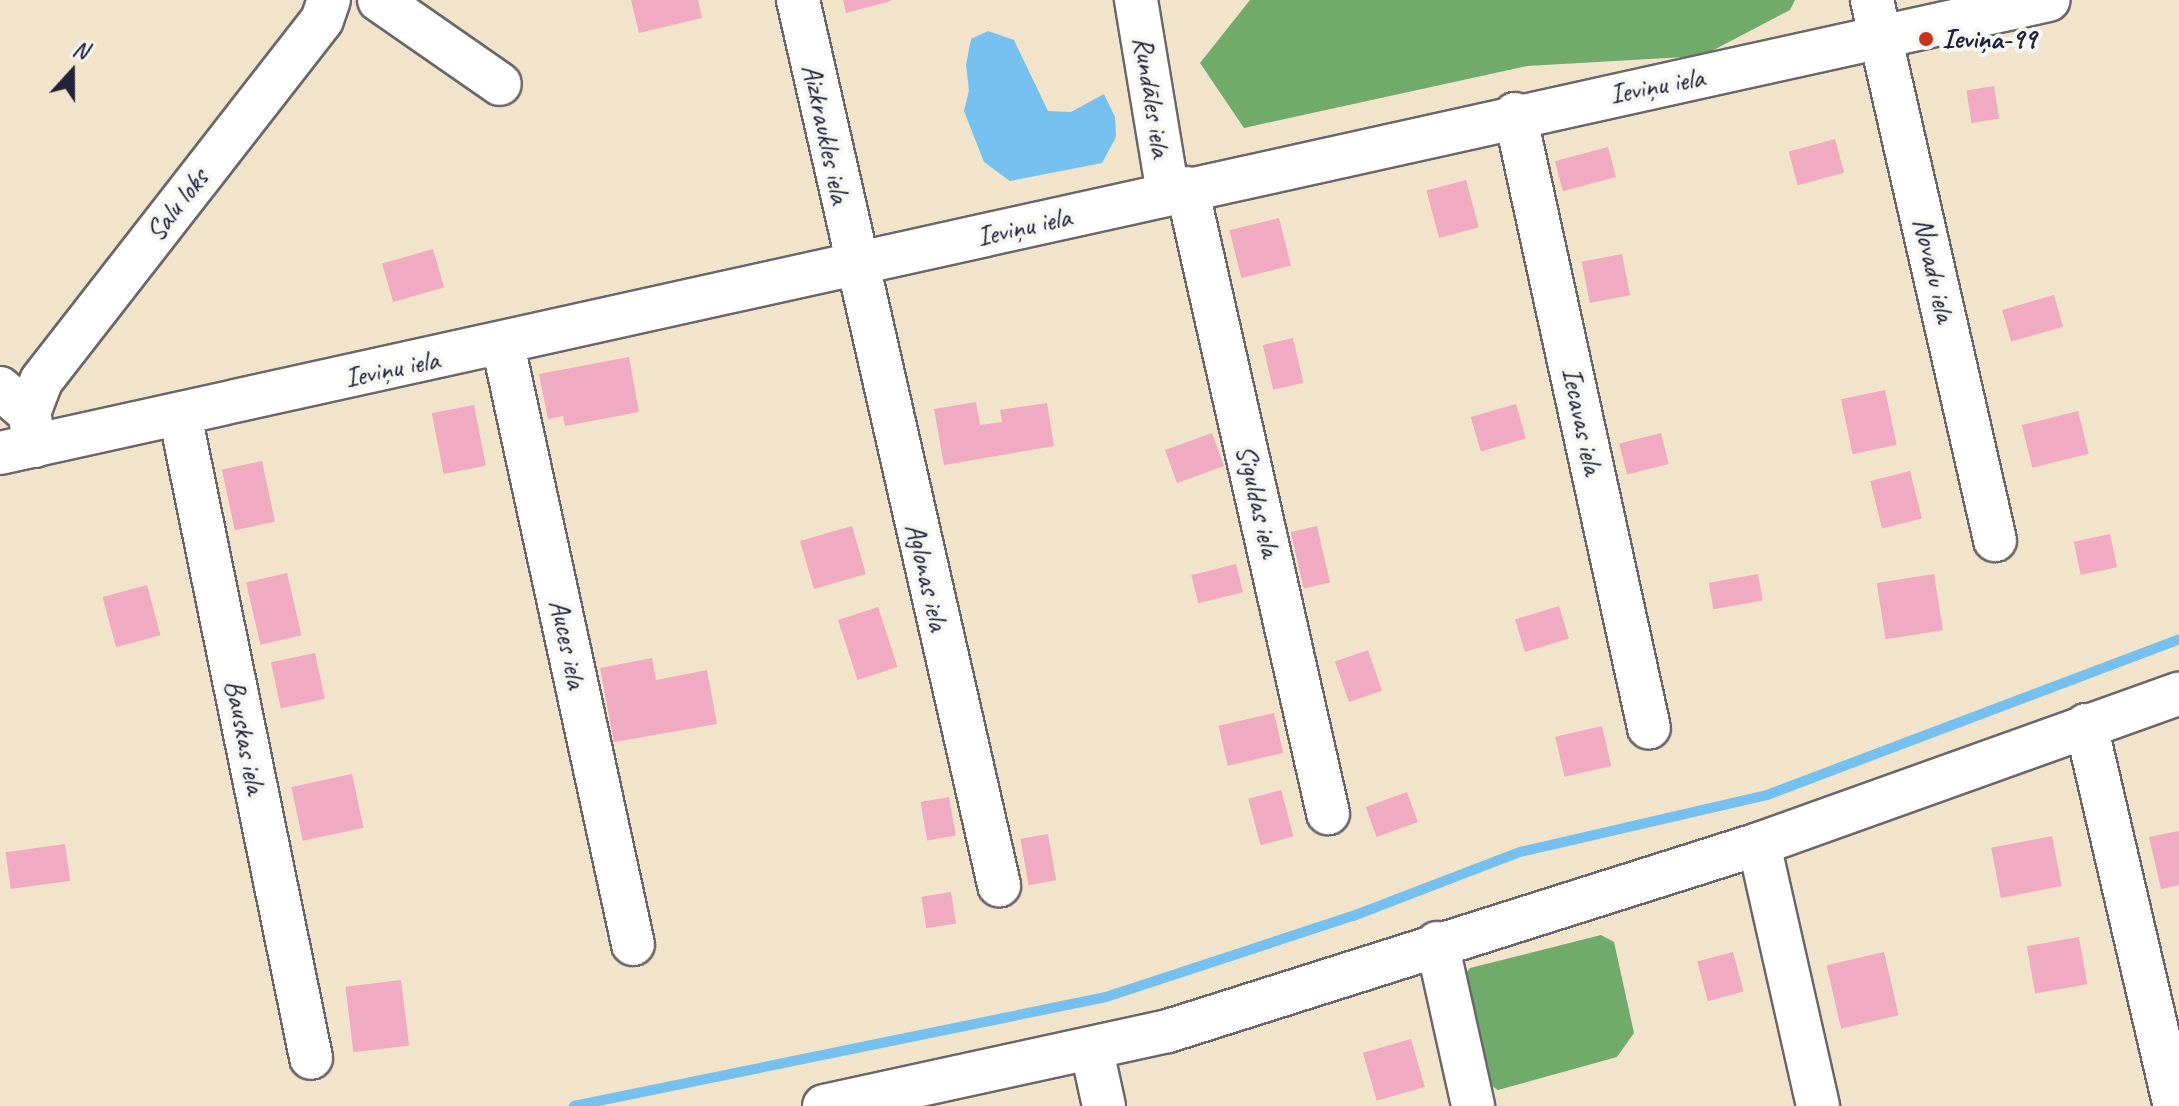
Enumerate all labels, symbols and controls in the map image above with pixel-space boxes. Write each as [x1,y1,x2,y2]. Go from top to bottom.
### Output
place label: Ieviņa-99 [1942,22,2036,56]
marker: Ieviņa-99 [1917,30,1935,48]
north arrow [32,32,112,112]
text: N [69,34,92,65]
street label: Rundāles iela [1126,35,1178,159]
street label: Ieviņu iela [1607,60,1707,112]
street label: Aizkraukles iela [795,62,857,206]
street label: Salu loks [139,162,215,248]
street label: Ieviņu iela [974,200,1074,254]
street label: Novadu iela [1906,215,1962,325]
street label: Ieviņu iela [342,343,442,395]
street label: Iecavas iela [1554,364,1610,478]
street label: Siguldas iela [1229,442,1287,560]
street label: Aglonas iela [898,520,956,634]
street label: Auces iela [542,596,594,692]
street label: Bauskas iela [218,677,272,797]

